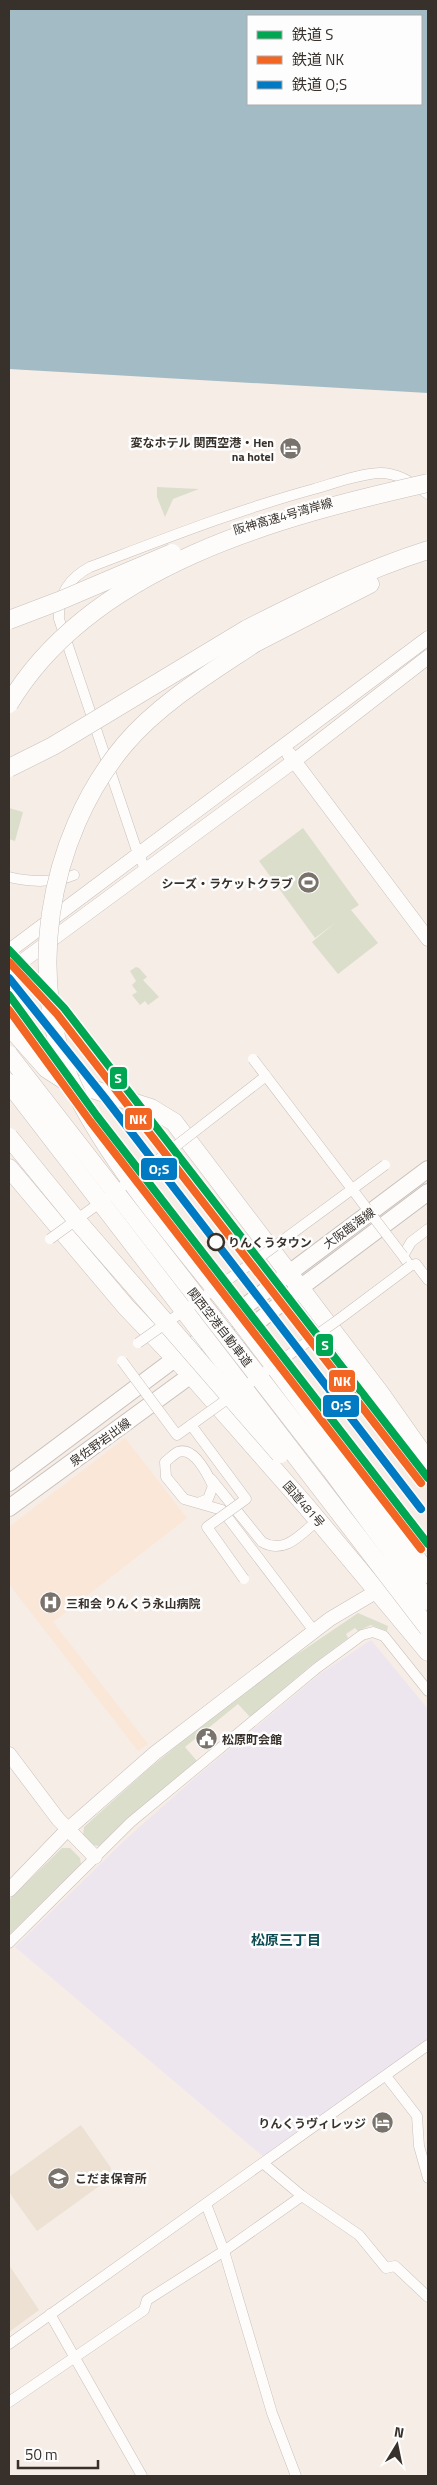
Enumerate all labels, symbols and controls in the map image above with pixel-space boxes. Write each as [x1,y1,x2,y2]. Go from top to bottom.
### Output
legend [247,15,422,105]
text: 鉄道 S [292,23,333,46]
text: 鉄道 NK [292,48,344,71]
text: 鉄道 O;S [292,73,347,96]
place label: 変なホテル 関西空港・Hen na hotel [131,433,274,466]
hotel icon: 変なホテル 関西空港・Hen na hotel [278,437,302,461]
street label: 阪神高速4号湾岸線 [231,493,335,539]
sports icon: シーズ・ラケットクラブ [297,871,321,895]
place label: シーズ・ラケットクラブ [162,874,293,893]
line badge: S [109,1066,128,1090]
text: S [114,1067,122,1088]
line badge: NK [124,1107,153,1131]
text: NK [129,1108,148,1129]
line badge: O;S [140,1157,178,1181]
text: O;S [149,1158,170,1179]
street label: 大阪臨海線 [319,1203,379,1253]
marker: りんくうタウン [207,1233,225,1251]
place label: りんくうタウン [228,1233,312,1252]
street label: 関西空港自動車道 [183,1283,257,1371]
line badge: S [315,1333,334,1357]
text: S [321,1334,329,1355]
line badge: NK [328,1369,356,1393]
text: NK [333,1370,352,1391]
line badge: O;S [322,1394,360,1418]
text: O;S [331,1394,352,1415]
street label: 泉佐野岩出線 [65,1413,135,1471]
street label: 国道481号 [278,1477,330,1531]
hospital icon: 三和会 りんくう永山病院 [38,1591,62,1615]
place label: 三和会 りんくう永山病院 [66,1594,200,1613]
public building icon: 松原町会館 [194,1727,218,1751]
place label: 松原町会館 [222,1730,282,1749]
district label: 松原三丁目 [251,1929,321,1950]
hotel icon: りんくうヴィレッジ [370,2111,394,2135]
place label: りんくうヴィレッジ [258,2114,366,2133]
school or university icon: こだま保育所 [47,2166,71,2190]
place label: こだま保育所 [75,2169,147,2188]
north arrow [372,2420,422,2470]
text: N [393,2421,406,2443]
scale bar [18,2438,98,2470]
text: 50 m [25,2443,58,2466]

